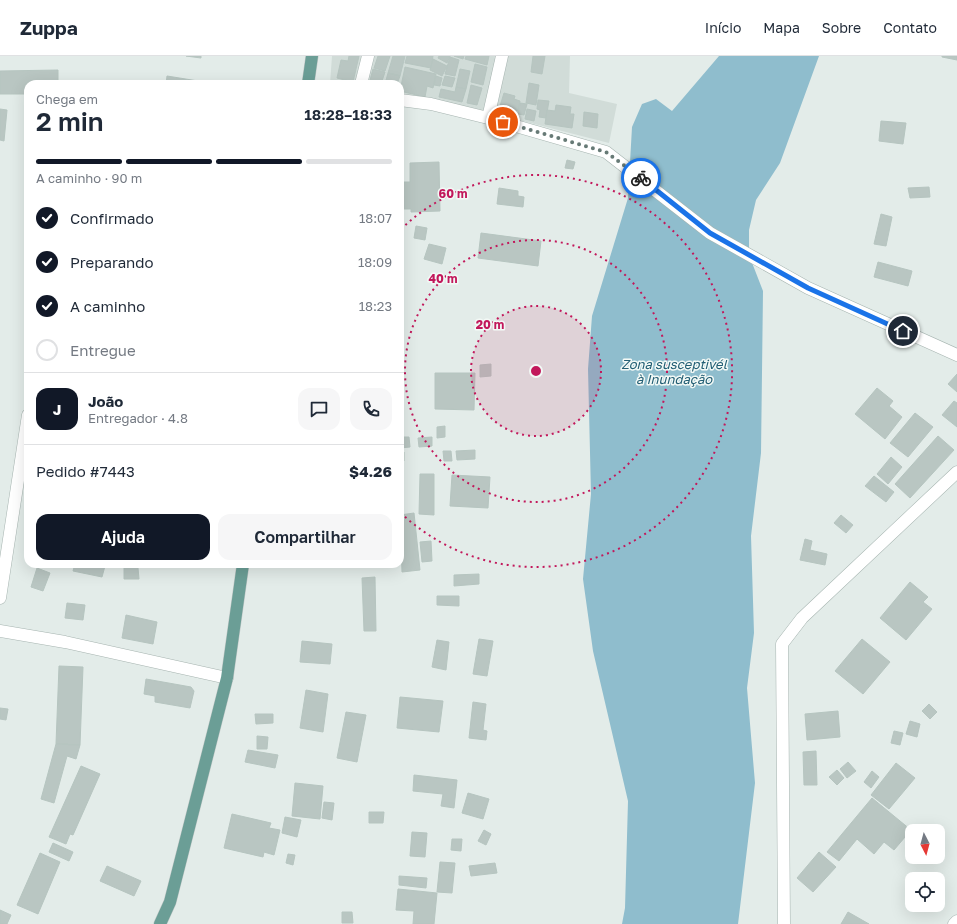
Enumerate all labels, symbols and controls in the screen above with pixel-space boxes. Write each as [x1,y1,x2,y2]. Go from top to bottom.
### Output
text: Zuppa [20,16,78,39]
text: Início [705,19,741,36]
text: Mapa [763,19,800,36]
text: Sobre [822,19,861,36]
text: Contato [883,19,937,36]
text: Chega em [36,91,98,107]
text: 18:28–18:33 [304,105,392,123]
pin [486,105,520,139]
text: 2 min [36,106,104,137]
icon: bag [492,111,514,133]
courier [621,158,661,198]
icon: bike [630,167,652,189]
text: A caminho · 90 m [36,170,142,186]
text: 60 m [439,186,467,201]
icon: check [36,207,58,229]
text: Confirmado [70,209,154,227]
text: 18:07 [359,210,392,226]
icon: check [36,251,58,273]
text: Preparando [70,253,154,271]
text: 18:09 [358,254,392,270]
text: 40 m [429,271,457,286]
icon: check [36,295,58,317]
text: A caminho [70,297,145,315]
text: 18:23 [359,298,392,314]
pin [886,314,920,348]
text: 20 m [476,317,504,332]
icon: home [892,320,914,342]
text: Entregue [70,341,136,359]
water label: Zona susceptivél à Inundação [621,356,728,387]
centre of rings [529,364,543,378]
button: chat [298,388,340,430]
button: phone [350,388,392,430]
text: João [88,392,123,410]
text: J [53,400,61,418]
text: Entregador · 4.8 [88,410,188,426]
text: Pedido #7443 [36,462,135,480]
text: $4.26 [349,462,392,480]
button: Ajuda [36,514,210,560]
button: Compartilhar [218,514,392,560]
north arrow [905,824,945,864]
map controls [905,824,945,912]
button: locate [905,872,945,912]

